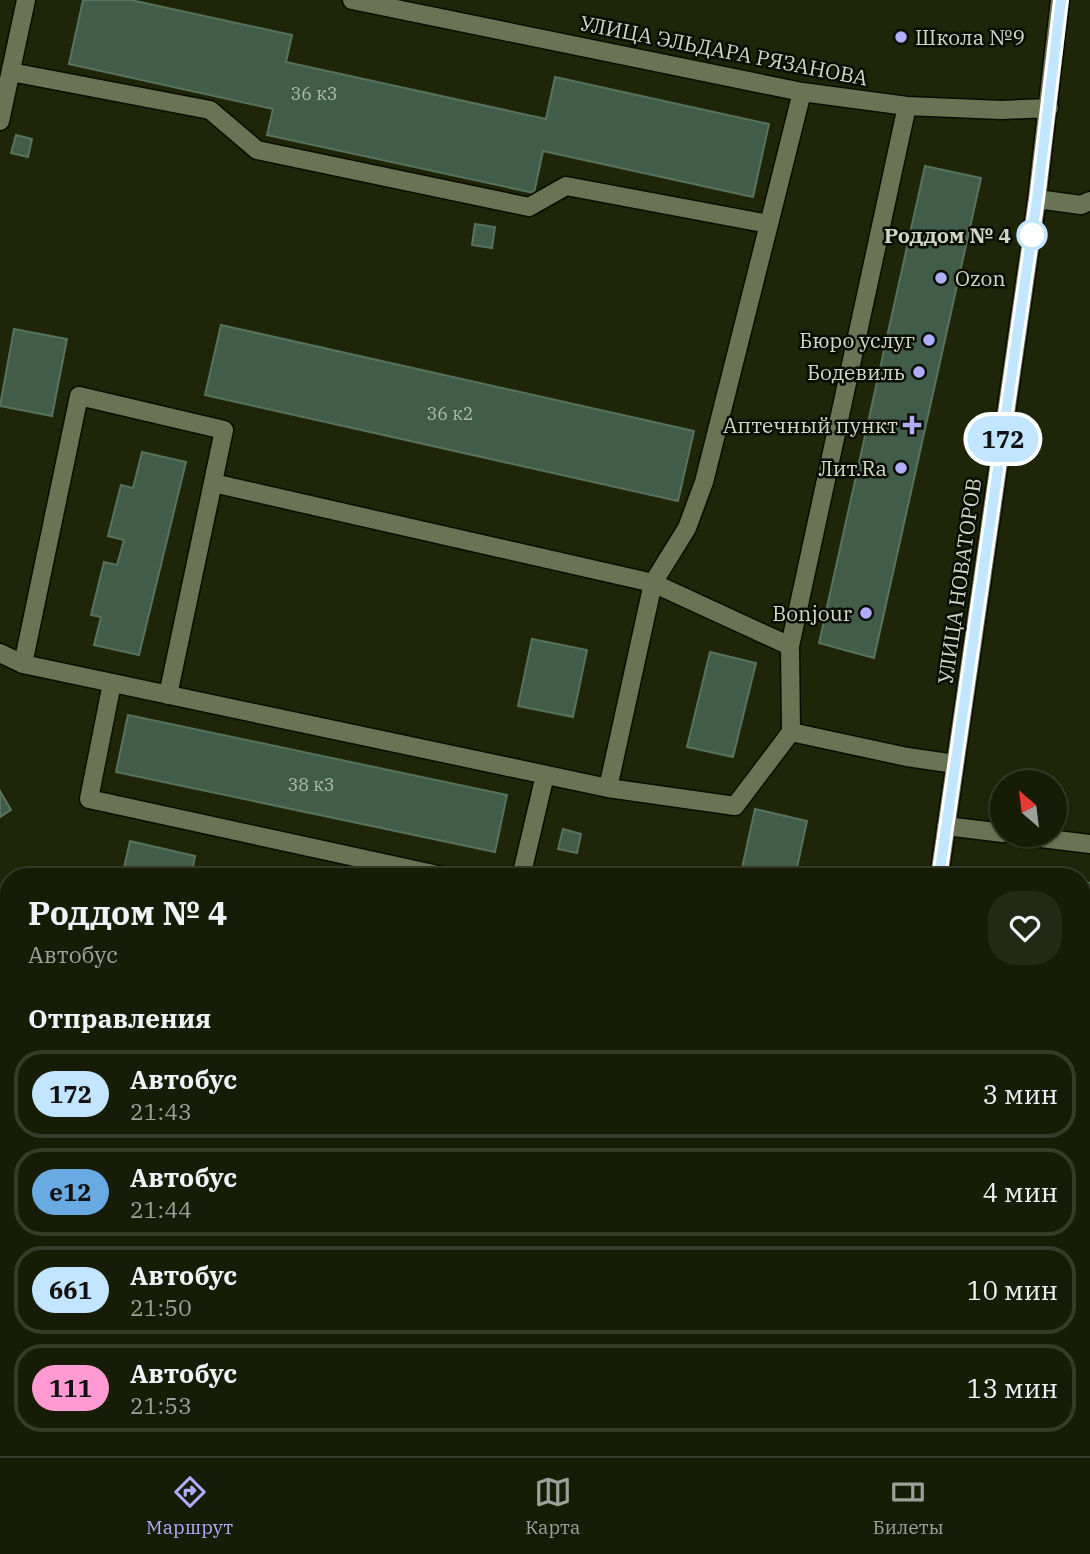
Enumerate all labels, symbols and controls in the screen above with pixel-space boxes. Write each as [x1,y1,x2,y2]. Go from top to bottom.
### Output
street label: УЛИЦА ЭЛЬДАРА РЯЗАНОВА [578,8,871,92]
place label: Школа №9 [915,23,1025,51]
marker: Школа №9 [893,29,909,45]
house number: 36 к3 [290,82,338,105]
marker: Роддом № 4 [1017,220,1047,250]
place label: Роддом № 4 [884,221,1011,249]
place label: Ozon [955,264,1006,292]
marker: Ozon [933,270,949,286]
place label: Бюро услуг [799,326,915,354]
marker: Бюро услуг [921,332,937,348]
place label: Бодевиль [807,358,905,386]
marker: Бодевиль [911,364,927,380]
house number: 36 к2 [426,402,474,425]
place label: Аптечный пункт [723,411,898,439]
line badge: 172 [963,416,1043,462]
marker: Аптечный пункт [904,417,920,433]
text: 172 [981,423,1025,455]
place label: Лит.Ra [818,454,887,482]
marker: Лит.Ra [893,460,909,476]
street label: УЛИЦА НОВАТОРОВ [931,476,987,686]
place label: Bonjour [772,599,853,627]
marker: Bonjour [858,605,874,621]
north arrow [990,770,1068,847]
map controls [990,770,1067,847]
house number: 38 к3 [287,773,335,796]
text: Роддом № 4 [28,891,228,934]
button: heart [988,891,1062,965]
text: Автобус [28,939,118,969]
text: Отправления [28,1001,211,1035]
text: Автобус [130,1062,237,1096]
text: 3 мин [982,1077,1058,1111]
text: 172 [49,1078,92,1110]
text: 21:43 [130,1096,192,1126]
text: Автобус [130,1160,237,1194]
text: 4 мин [982,1175,1058,1209]
text: е12 [49,1176,92,1208]
text: 21:44 [130,1194,192,1224]
text: Автобус [130,1258,237,1292]
text: 10 мин [967,1273,1058,1307]
text: 661 [49,1274,92,1306]
text: 21:50 [130,1292,192,1322]
text: Автобус [130,1356,237,1390]
text: 13 мин [967,1371,1058,1405]
text: 111 [49,1372,92,1404]
text: 21:53 [130,1390,192,1420]
tab: Маршрут [146,1473,233,1539]
tab: Карта [525,1473,580,1539]
tab: Билеты [873,1473,944,1539]

